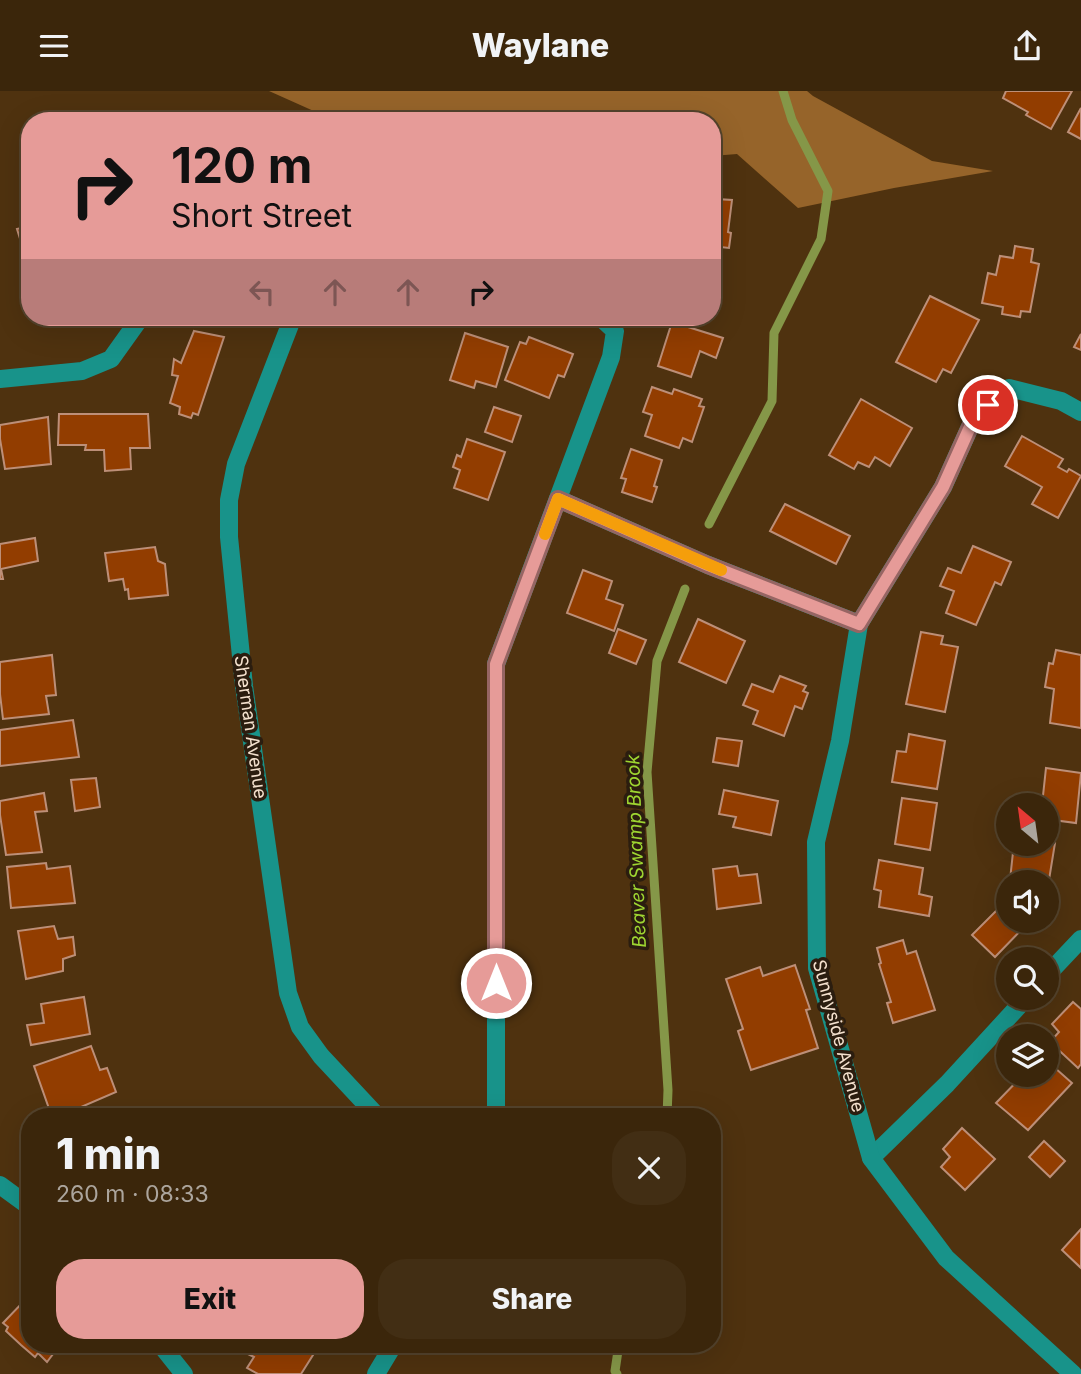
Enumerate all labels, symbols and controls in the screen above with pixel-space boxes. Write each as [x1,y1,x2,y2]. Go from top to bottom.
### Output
text: Waylane [472,26,609,65]
icon: menu [35,27,73,65]
icon: share [1008,27,1046,65]
text: 120 m [171,136,312,195]
icon: right [56,140,147,231]
text: Short Street [171,196,352,235]
icon: left [243,273,281,311]
icon: ahead [316,273,354,311]
icon: ahead [389,273,427,311]
icon: right [462,273,500,311]
pin [958,375,1018,435]
icon: arrive [969,386,1007,424]
street label: Sherman Avenue [231,654,271,800]
water label: Beaver Swamp Brook [621,753,651,948]
north arrow [996,793,1059,856]
map controls [996,793,1059,1087]
button: sound [996,870,1059,933]
position arrow [459,946,533,1020]
button: search [996,947,1059,1010]
street label: Sunnyside Avenue [809,957,869,1115]
button: layers [996,1024,1059,1087]
text: 1 min [56,1128,161,1179]
button: close [612,1131,686,1205]
text: 260 m · 08:33 [56,1180,209,1208]
button: Exit [56,1259,364,1339]
button: Share [378,1259,686,1339]

